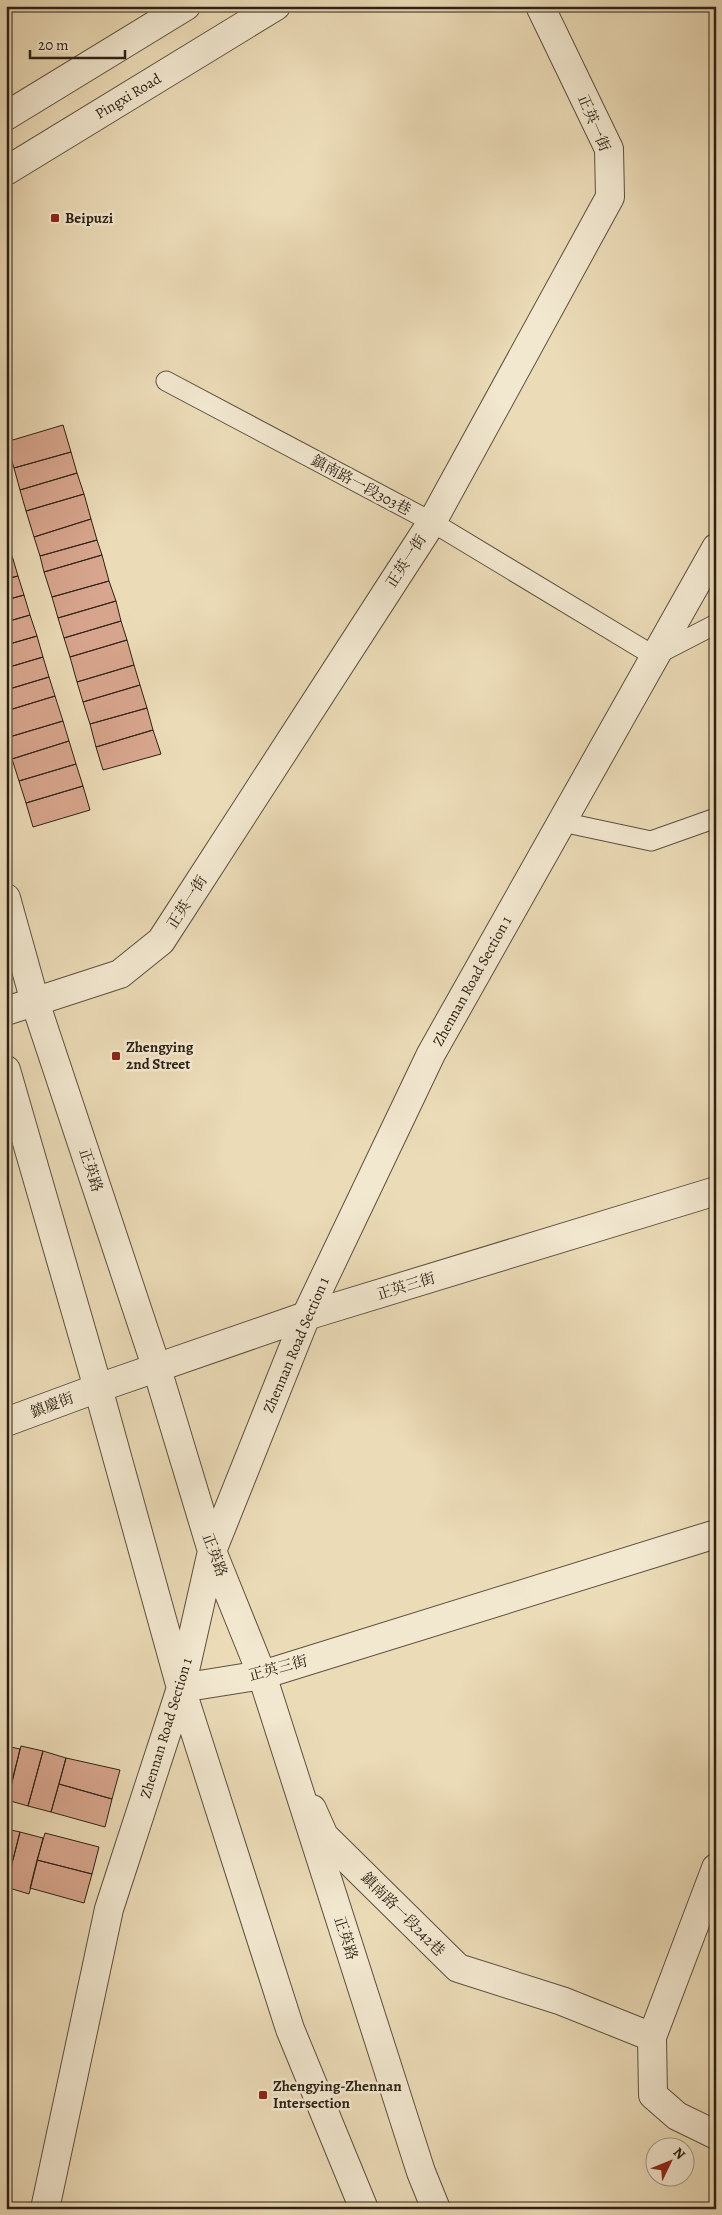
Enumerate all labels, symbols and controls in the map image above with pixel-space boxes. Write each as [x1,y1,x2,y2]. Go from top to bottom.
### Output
scale bar [30,28,125,60]
text: 20 m [38,35,69,55]
street label: Pingxi Road [91,68,166,124]
street label: 正英一街 [573,91,615,155]
place label: Beipuzi [65,208,114,228]
marker: Beipuzi [49,212,61,224]
street label: 鎮南路一段303巷 [308,450,414,520]
street label: 正英一街 [381,530,431,592]
street label: 正英一街 [162,871,212,933]
street label: Zhennan Road Section 1 [428,912,516,1050]
place label: Zhengying 2nd Street [126,1037,194,1074]
marker: Zhengying 2nd Street [110,1050,122,1062]
street label: 正英路 [75,1146,107,1194]
street label: 正英三街 [374,1268,438,1304]
street label: Zhennan Road Section 1 [258,1274,334,1416]
street label: 鎮慶街 [27,1388,77,1422]
street label: 正英路 [198,1530,232,1580]
street label: 正英三街 [246,1651,310,1685]
street label: Zhennan Road Section 1 [135,1655,197,1801]
street label: 鎮南路一段242巷 [357,1868,449,1960]
street label: 正英路 [330,1914,362,1962]
place label: Zhengying-Zhennan Intersection [273,2076,402,2113]
marker: Zhengying-Zhennan Intersection [257,2089,269,2101]
north arrow [644,2138,694,2188]
text: N [669,2143,690,2164]

